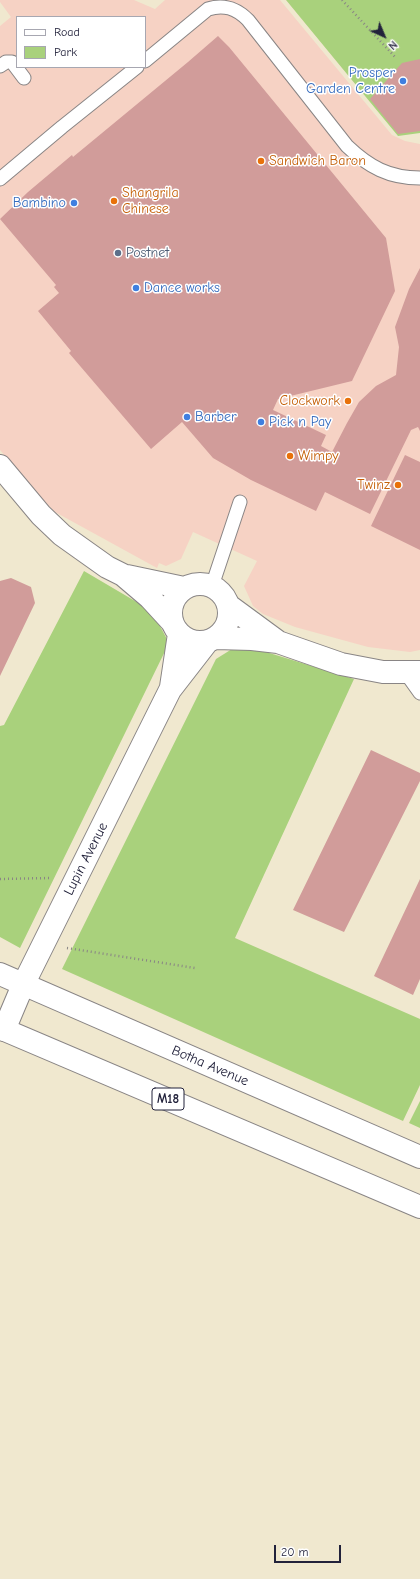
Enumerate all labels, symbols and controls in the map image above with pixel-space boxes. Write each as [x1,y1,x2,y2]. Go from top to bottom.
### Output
legend [16,16,146,68]
north arrow [364,16,404,56]
text: Road [54,25,80,39]
text: N [386,38,400,52]
text: Park [54,45,77,59]
place label: Prosper Garden Centre [306,65,395,98]
marker: Prosper Garden Centre [398,76,408,86]
place label: Sandwich Baron [269,153,366,169]
marker: Sandwich Baron [256,156,266,166]
place label: Shangrila Chinese [122,185,179,218]
place label: Bambino [13,195,66,211]
marker: Shangrila Chinese [109,196,119,206]
marker: Bambino [69,198,79,208]
place label: Postnet [126,245,169,261]
marker: Postnet [113,248,123,258]
place label: Dance works [144,280,220,296]
marker: Dance works [131,283,141,293]
place label: Clockwork [280,393,340,409]
marker: Clockwork [343,396,353,406]
place label: Barber [195,409,237,425]
marker: Barber [182,412,192,422]
place label: Pick n Pay [269,414,331,430]
marker: Pick n Pay [256,417,266,427]
place label: Wimpy [298,448,339,464]
marker: Wimpy [285,451,295,461]
place label: Twinz [357,477,390,493]
marker: Twinz [393,480,403,490]
street label: Lupin Avenue [60,820,112,898]
street label: Botha Avenue [169,1042,251,1090]
road number: M18 [152,1088,184,1110]
scale bar [276,1537,343,1563]
text: 20 m [281,1545,309,1559]

